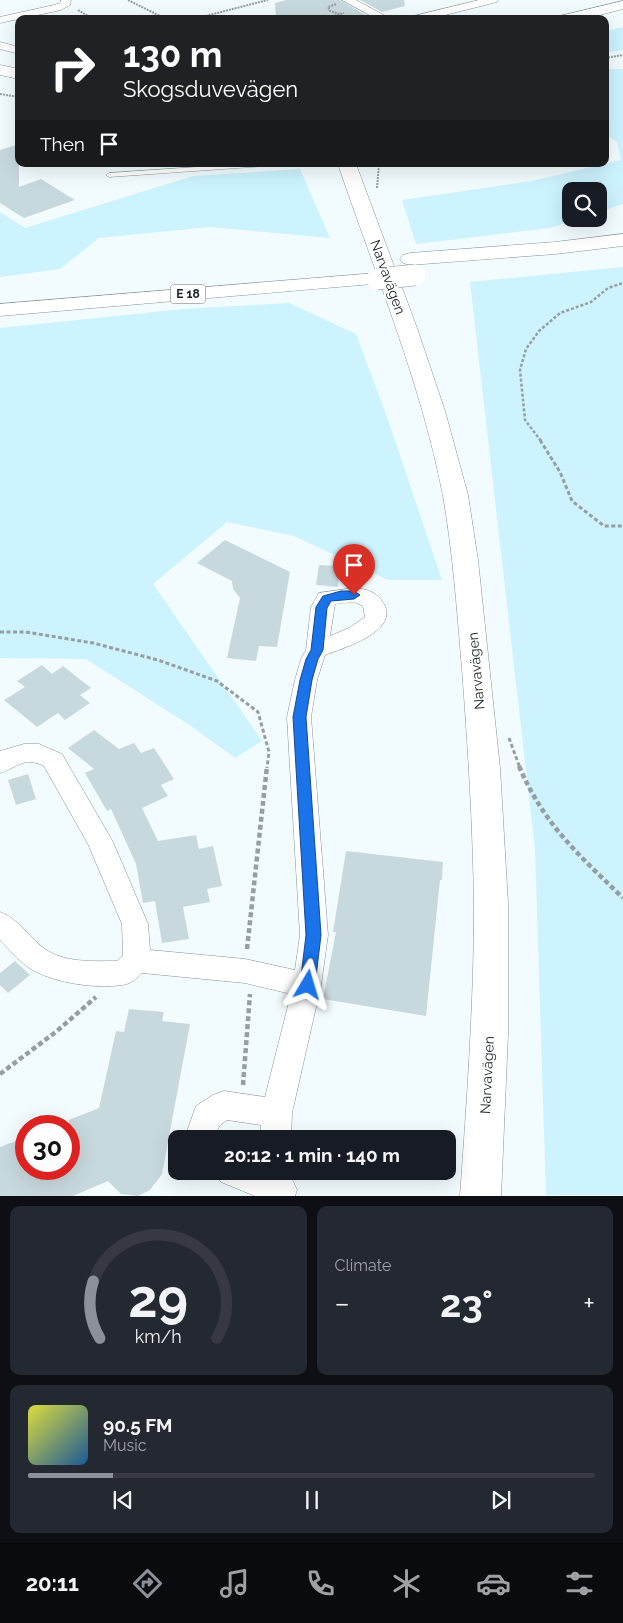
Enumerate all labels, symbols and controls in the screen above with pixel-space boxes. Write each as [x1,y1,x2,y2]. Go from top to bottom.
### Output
text: 130 m [123,34,222,75]
icon: right [40,35,105,100]
text: Skogsduvevägen [123,76,298,102]
icon: arrive [95,130,123,158]
text: Then [40,133,85,155]
map controls [562,182,607,227]
button: search [562,182,607,227]
street label: Narvavägen [367,238,409,316]
road number: E 18 [170,284,206,304]
pin [333,544,375,595]
icon: arrive [340,551,368,579]
street label: Narvavägen [465,631,487,711]
position arrow [281,958,333,1010]
street label: Narvavägen [477,1036,497,1114]
speed limit sign: 30 [15,1115,80,1180]
text: 20:12 · 1 min · 140 m [224,1144,400,1166]
text: Climate [335,1256,391,1275]
text: 29 [128,1268,188,1329]
text: 23° [440,1281,493,1326]
text: − [335,1287,350,1320]
text: + [583,1287,595,1320]
text: km/h [135,1326,182,1347]
text: 90.5 FM [103,1414,173,1436]
text: Music [103,1436,147,1455]
icon: previous [109,1486,137,1514]
icon: pause [298,1486,326,1514]
icon: next [487,1486,515,1514]
icon: directions [130,1566,165,1601]
icon: music [217,1566,252,1601]
icon: phone [303,1566,338,1601]
icon: climate [389,1566,424,1601]
icon: car [476,1566,511,1601]
icon: filters [562,1566,597,1601]
text: 20:11 [26,1570,79,1596]

